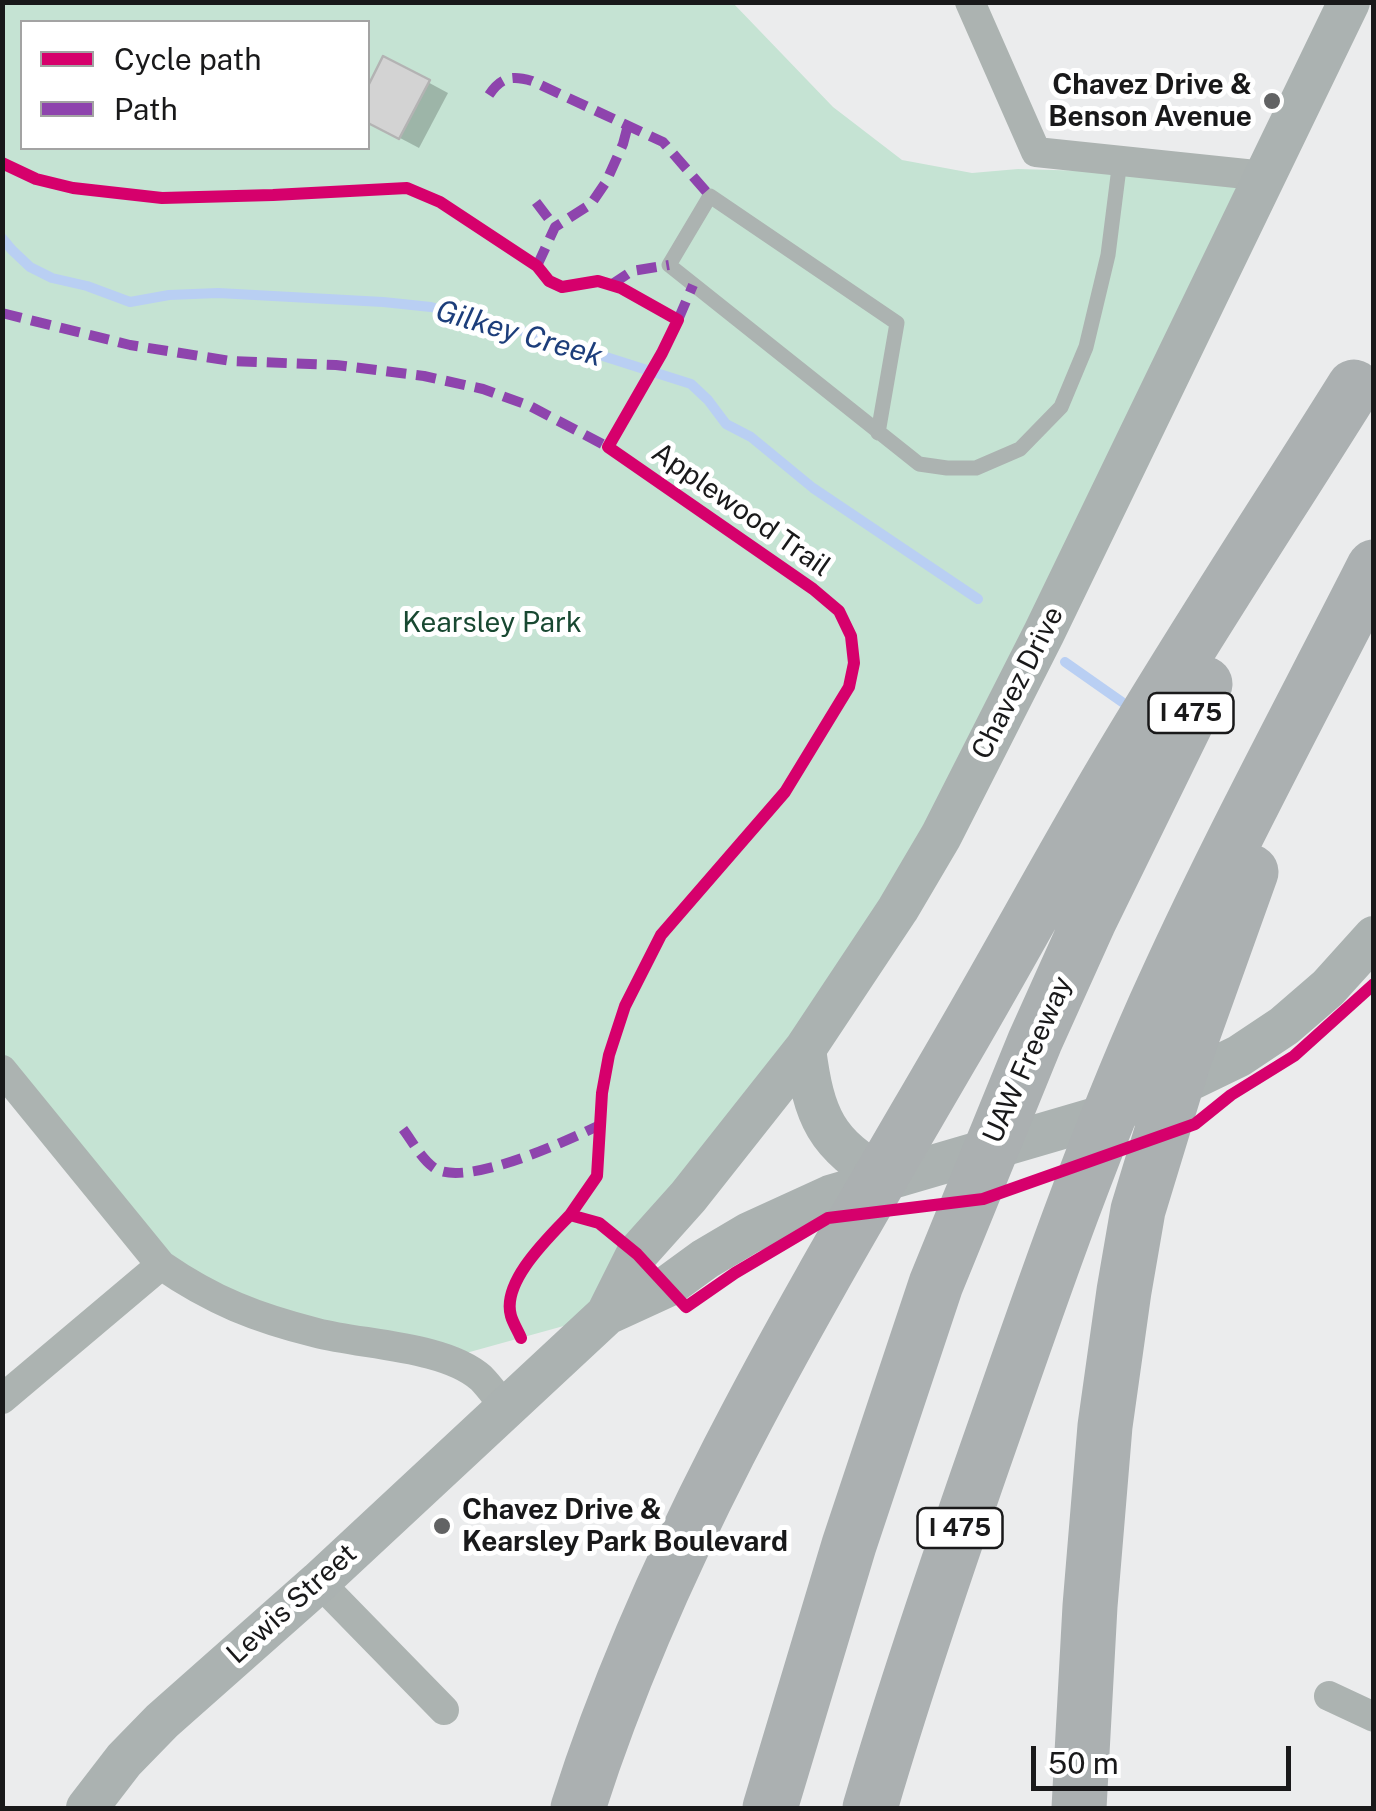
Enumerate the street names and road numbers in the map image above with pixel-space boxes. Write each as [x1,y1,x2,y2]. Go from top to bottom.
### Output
street label: Applewood Trail [645,436,837,584]
street label: Chavez Drive [965,601,1071,765]
road number: I 475 [1148,693,1234,733]
street label: UAW Freeway [976,971,1080,1149]
road number: I 475 [918,1508,1002,1548]
street label: Lewis Street [220,1537,364,1671]

